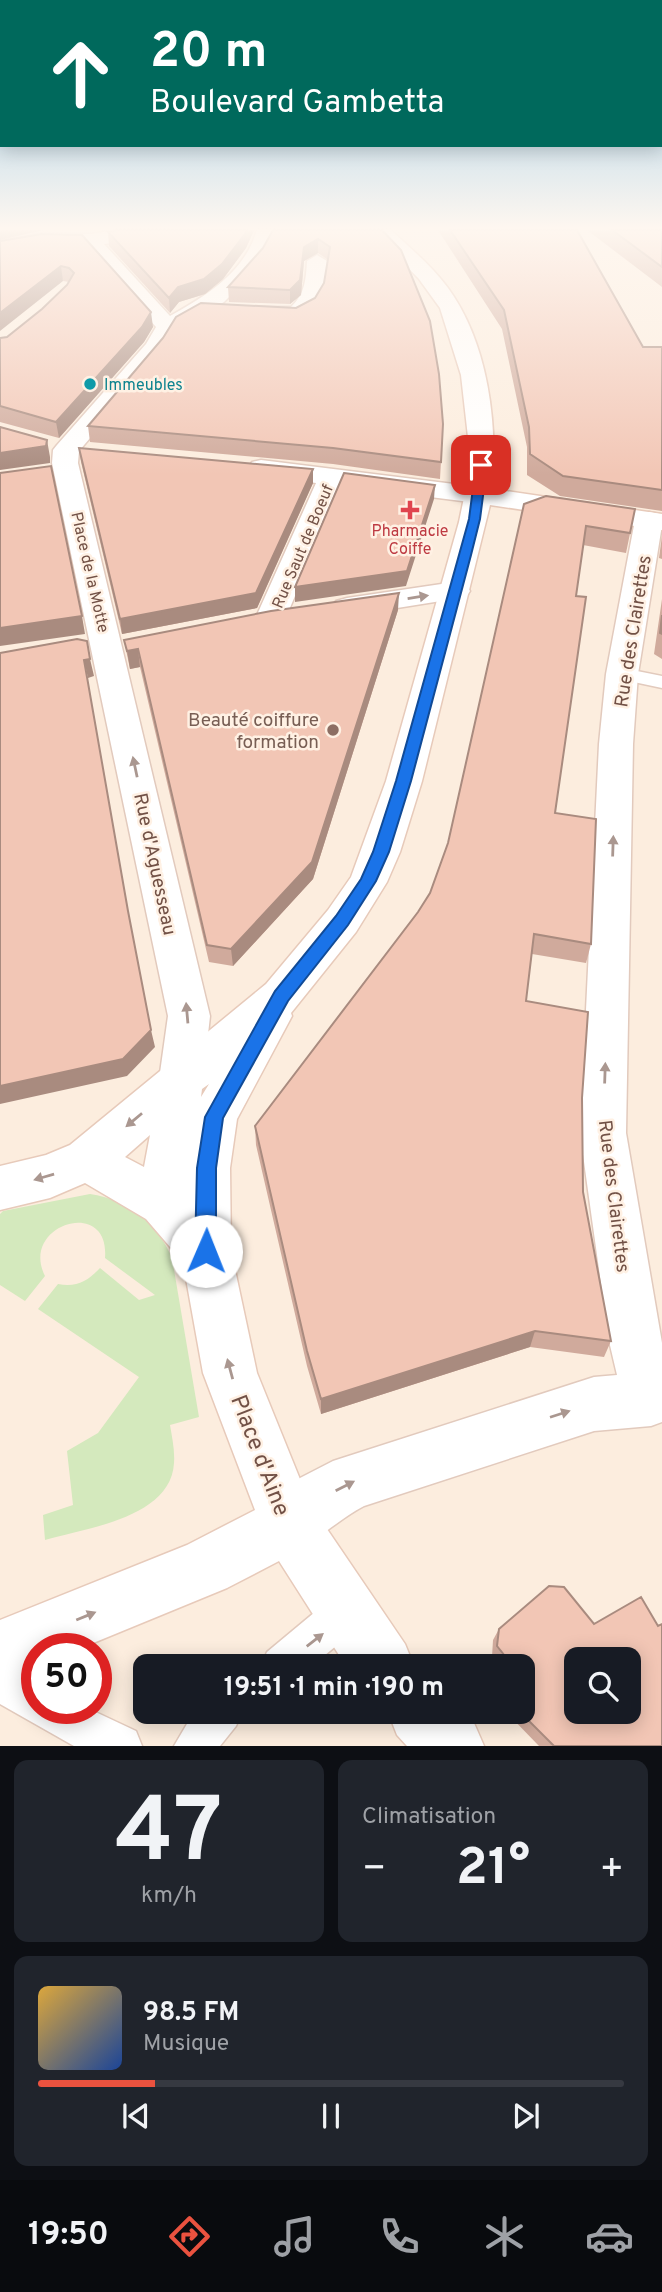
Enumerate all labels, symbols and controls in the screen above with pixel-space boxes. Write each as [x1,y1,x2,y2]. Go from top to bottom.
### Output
text: 20 m [150,23,267,85]
icon: ahead [35,28,126,119]
text: Boulevard Gambetta [150,84,444,124]
marker: Immeubles [82,376,98,392]
place label: Immeubles [104,376,183,396]
pin [451,435,511,495]
icon: arrive [462,446,500,484]
street label: Rue Saut de Boeuf [269,481,339,612]
marker: Pharmacie Coiffe [402,502,418,518]
street label: Place de la Motte [65,510,113,635]
place label: Pharmacie Coiffe [372,522,448,560]
street label: Rue des Clairettes [610,554,658,709]
one-way arrow [407,591,429,602]
place label: Beauté coiffure formation [188,709,319,755]
marker: Beauté coiffure formation [325,722,341,738]
one-way arrow [129,756,140,778]
street label: Rue d'Aguesseau [127,791,181,938]
one-way arrow [607,834,618,856]
one-way arrow [181,1002,192,1024]
one-way arrow [600,1062,611,1084]
one-way arrow [125,1112,142,1127]
street label: Rue des Clairettes [592,1119,634,1274]
one-way arrow [34,1173,55,1183]
position arrow [169,1214,243,1288]
one-way arrow [224,1358,235,1380]
street label: Place d'Aine [222,1391,295,1521]
one-way arrow [550,1409,571,1419]
one-way arrow [335,1481,355,1492]
one-way arrow [76,1611,97,1622]
one-way arrow [305,1632,323,1647]
speed limit sign: 50 [21,1633,112,1724]
map controls [564,1647,641,1724]
button: search [564,1647,641,1724]
text: 19:51 · 1 min · 190 m [224,1672,444,1705]
text: 47 [115,1779,223,1894]
text: Climatisation [362,1803,496,1832]
text: 21° [456,1837,530,1903]
text: − [362,1846,387,1895]
text: + [599,1846,624,1895]
text: km/h [141,1882,197,1911]
text: 98.5 FM [143,1997,239,2030]
text: Musique [143,2030,229,2059]
icon: previous [117,2097,155,2135]
icon: pause [312,2097,350,2135]
icon: next [507,2097,545,2135]
icon: directions [165,2212,214,2261]
icon: music [270,2212,319,2261]
icon: phone [375,2212,424,2261]
icon: climate [480,2212,529,2261]
icon: car [585,2212,634,2261]
text: 19:50 [28,2216,109,2256]

